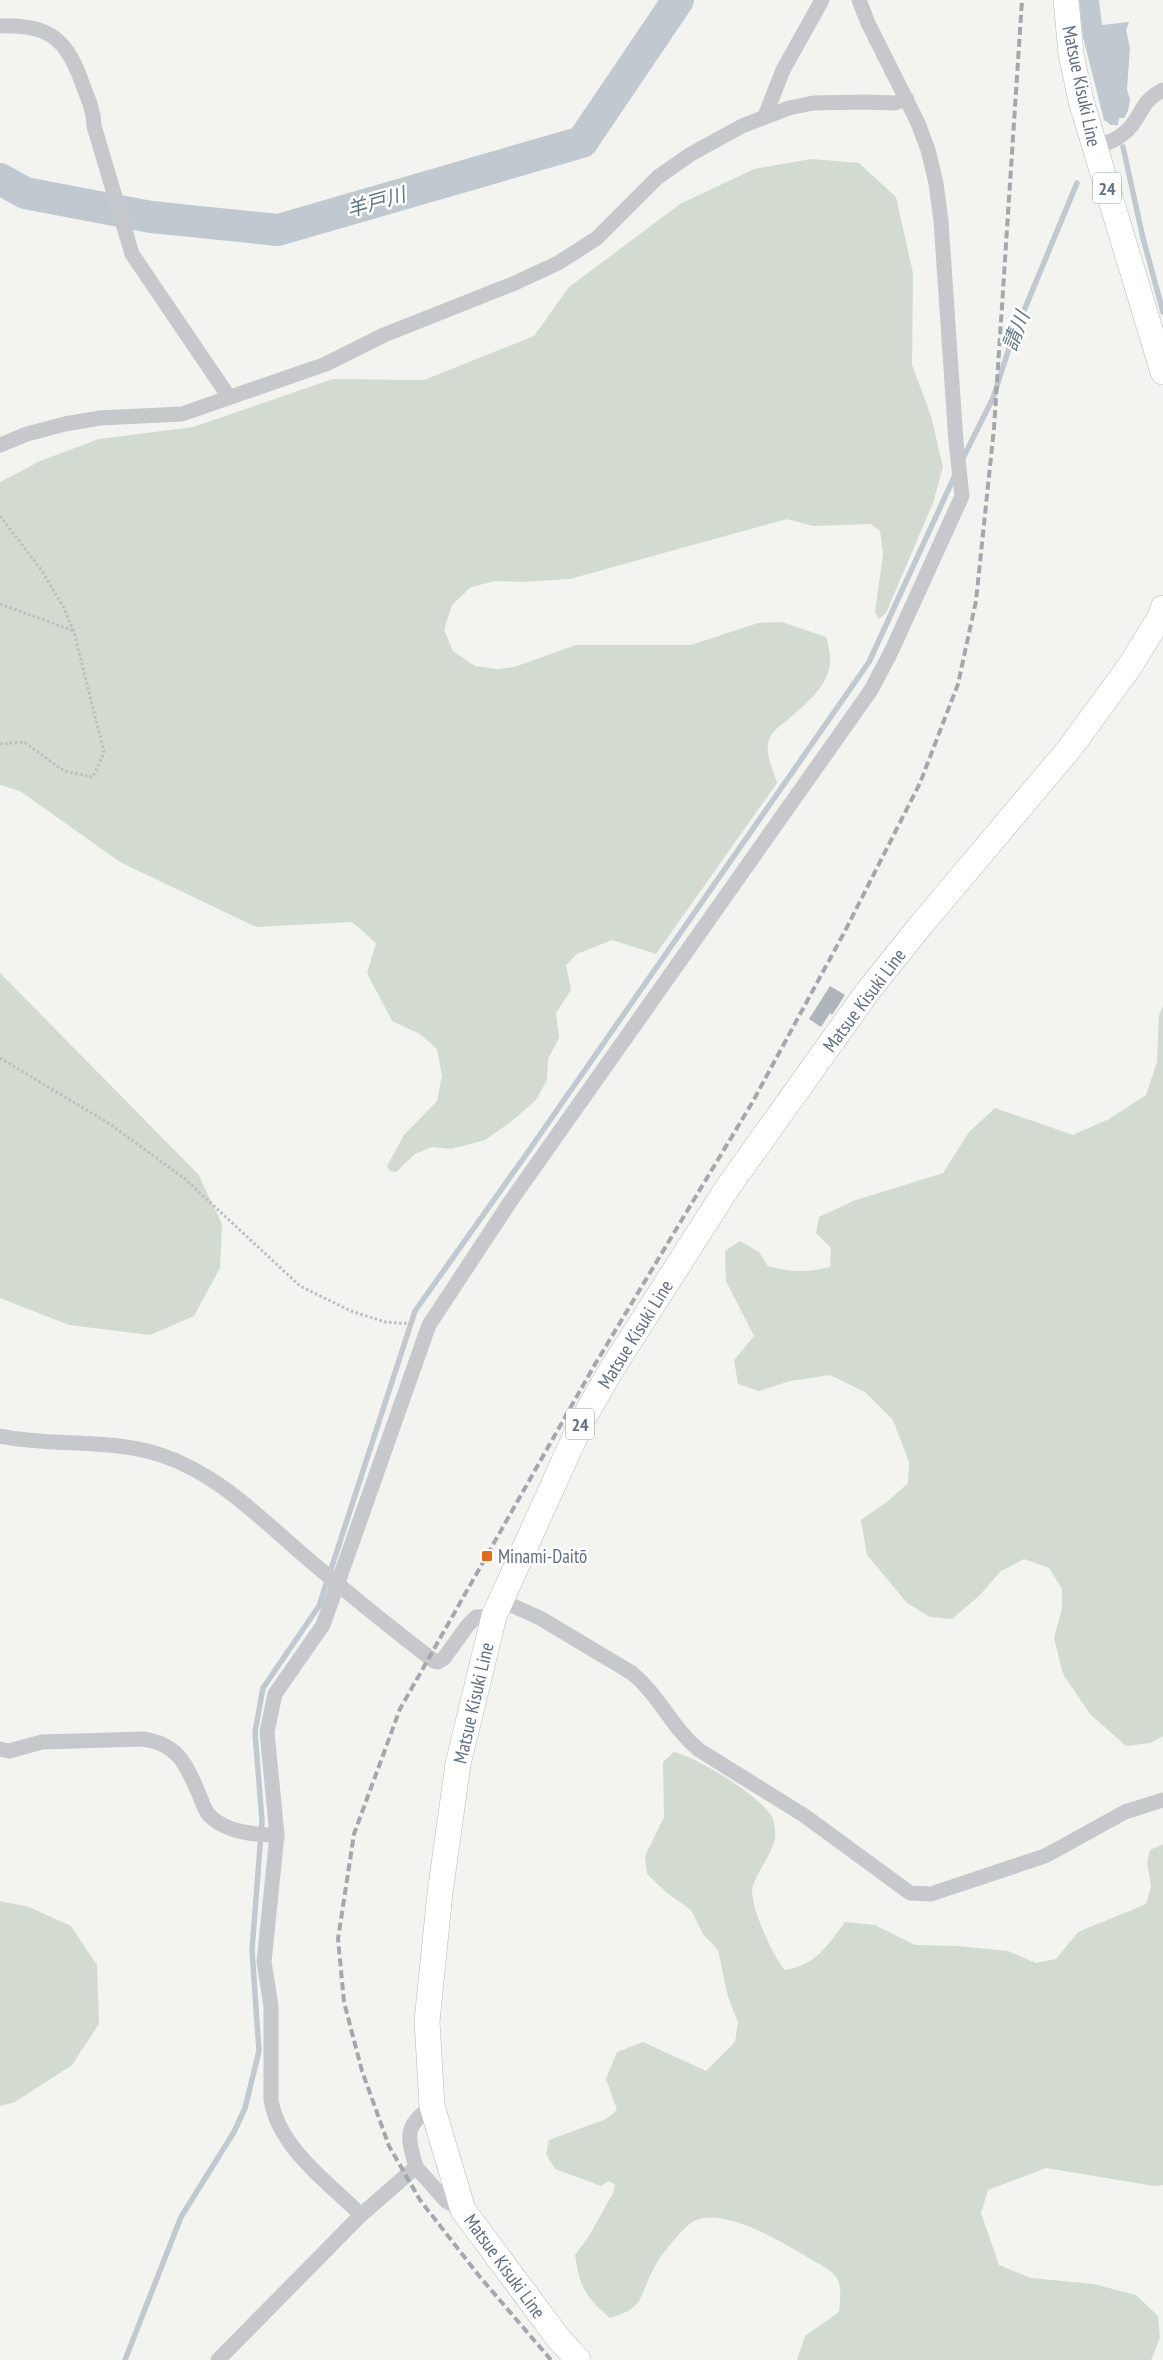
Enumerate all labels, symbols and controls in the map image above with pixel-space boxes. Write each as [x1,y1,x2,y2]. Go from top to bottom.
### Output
street label: Matsue Kisuki Line [1057,23,1107,149]
road number: 24 [1093,172,1121,204]
water label: 羊戸川 [344,181,410,223]
water label: 請川 [997,306,1036,354]
street label: Matsue Kisuki Line [817,943,911,1056]
street label: Matsue Kisuki Line [592,1275,678,1393]
road number: 24 [566,1408,594,1440]
place label: Minami-Daitō [498,1544,587,1568]
marker: Minami-Daitō [480,1549,494,1563]
street label: Matsue Kisuki Line [447,1640,499,1766]
street label: Matsue Kisuki Line [459,2209,551,2323]

